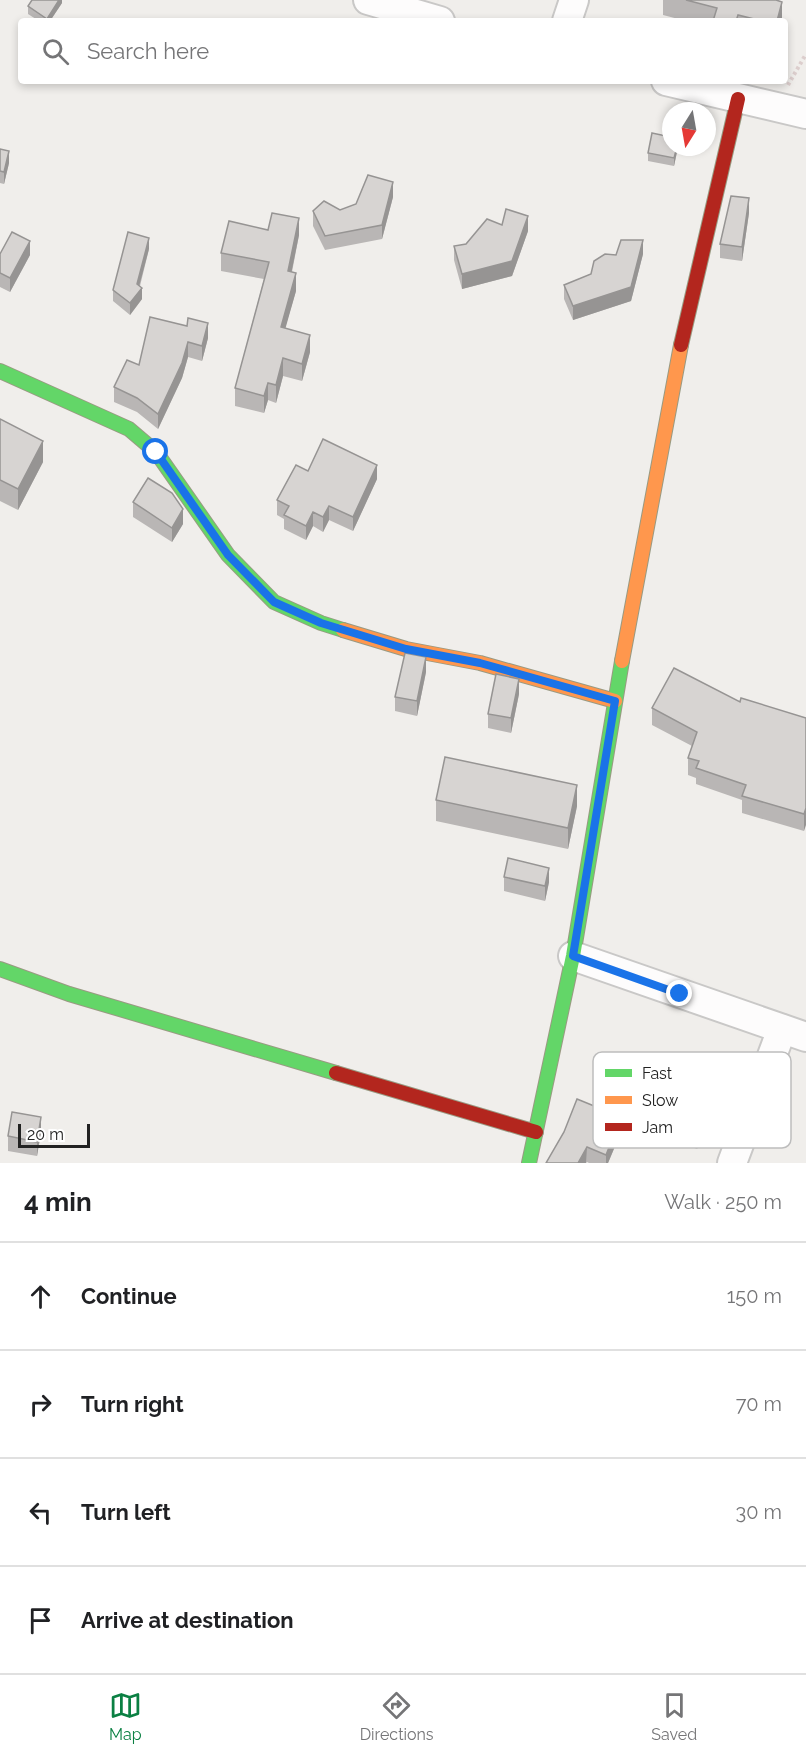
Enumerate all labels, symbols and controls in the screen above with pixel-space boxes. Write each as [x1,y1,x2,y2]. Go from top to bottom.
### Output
search box [18,18,788,84]
icon: search [39,35,72,68]
text: Search here [87,38,209,64]
north arrow [662,102,716,156]
route start [142,438,168,464]
route end [666,980,692,1006]
legend [593,1052,791,1148]
text: Fast [642,1064,673,1083]
text: Slow [642,1091,678,1110]
text: Jam [642,1118,673,1137]
scale bar [18,1121,90,1148]
text: 20 m [27,1125,64,1144]
text: 4 min [24,1187,92,1217]
text: Walk · 250 m [664,1190,782,1214]
icon: ahead [24,1280,57,1313]
text: Continue [81,1283,177,1309]
text: 150 m [727,1284,782,1308]
icon: right [24,1388,57,1421]
text: Turn right [81,1391,184,1417]
text: 70 m [736,1392,782,1416]
icon: left [24,1496,57,1529]
text: Turn left [81,1499,171,1525]
text: 30 m [736,1500,782,1524]
icon: arrive [24,1604,57,1637]
text: Arrive at destination [81,1607,294,1633]
tab: Map [109,1689,142,1744]
tab: Directions [360,1689,434,1744]
tab: Saved [651,1689,697,1744]

